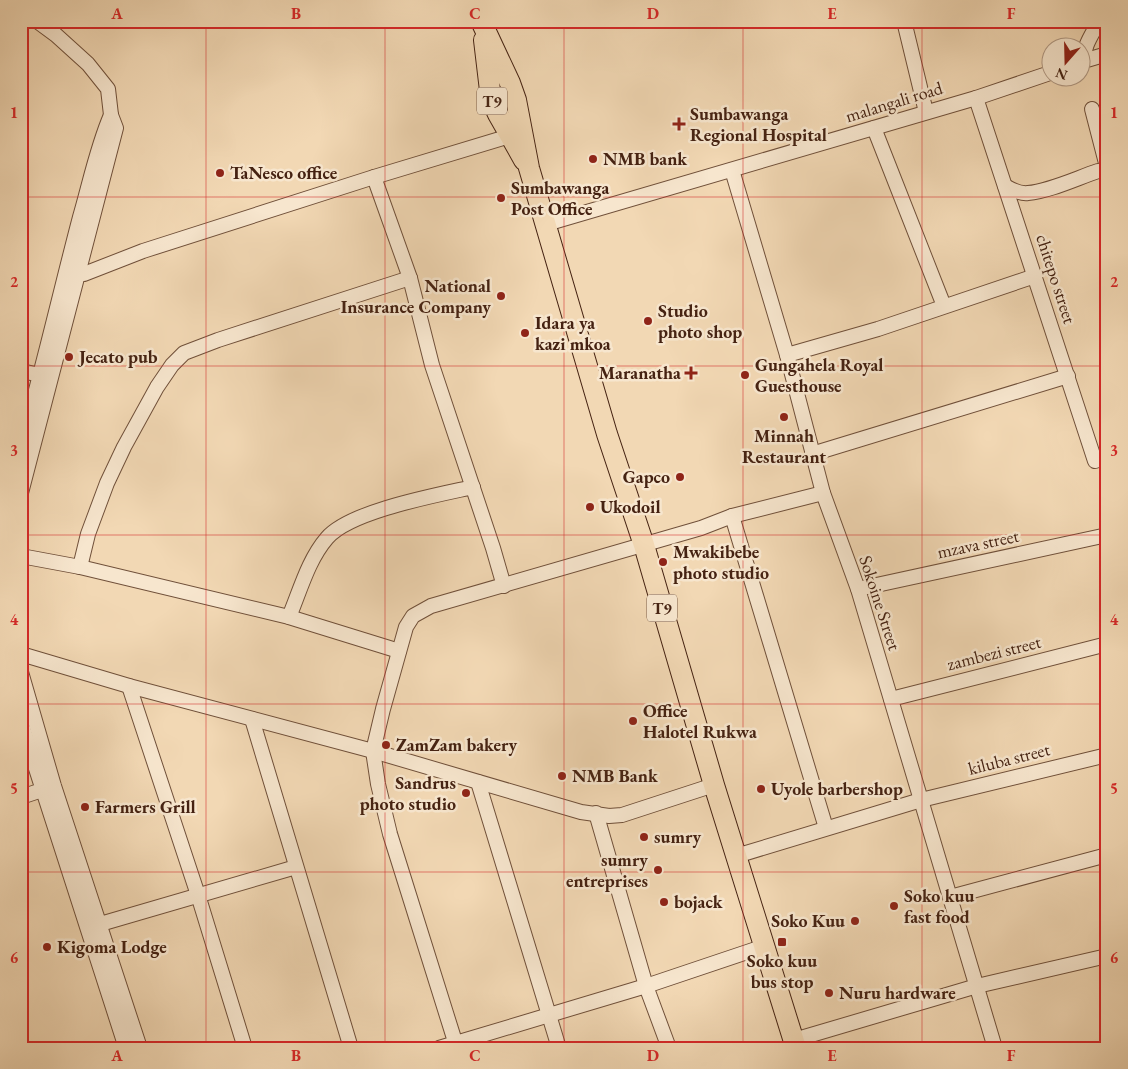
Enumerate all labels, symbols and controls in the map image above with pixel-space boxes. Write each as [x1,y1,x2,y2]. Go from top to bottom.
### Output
text: A [110,3,123,24]
text: B [291,3,301,24]
text: C [469,3,481,24]
text: D [647,3,659,24]
text: E [827,3,837,24]
text: F [1007,3,1016,24]
north arrow [1040,38,1090,88]
text: N [1053,64,1070,85]
street label: malangali road [842,76,946,127]
road number: T9 [477,88,507,114]
text: 1 [10,102,18,123]
place label: Sumbawanga Regional Hospital [690,102,827,146]
text: 1 [1110,102,1118,123]
marker: Sumbawanga Regional Hospital [672,117,686,131]
place label: NMB bank [603,147,688,170]
marker: NMB bank [587,153,599,165]
place label: TaNesco office [230,161,338,184]
marker: TaNesco office [214,167,226,179]
place label: Sumbawanga Post Office [511,176,609,220]
marker: Sumbawanga Post Office [495,192,507,204]
street label: chitepo street [1031,231,1082,327]
text: 2 [10,271,19,292]
text: 2 [1110,271,1119,292]
place label: National Insurance Company [341,274,491,318]
marker: National Insurance Company [495,290,507,302]
place label: Studio photo shop [658,299,742,343]
place label: Idara ya kazi mkoa [535,311,611,355]
marker: Studio photo shop [642,315,654,327]
marker: Idara ya kazi mkoa [519,327,531,339]
place label: Jecato pub [77,345,158,368]
marker: Jecato pub [63,351,75,363]
place label: Gungahela Royal Guesthouse [755,353,883,397]
place label: Maranatha [599,361,681,384]
marker: Maranatha [685,367,697,379]
marker: Gungahela Royal Guesthouse [739,369,751,381]
marker: Minnah Restaurant [778,411,790,423]
place label: Minnah Restaurant [742,424,826,468]
text: 3 [10,440,18,461]
text: 3 [1110,440,1118,461]
place label: Gapco [623,465,670,488]
marker: Gapco [674,471,686,483]
place label: Ukodoil [600,495,661,518]
marker: Ukodoil [584,501,596,513]
street label: mzava street [935,524,1021,563]
place label: Mwakibebe photo studio [673,540,769,584]
street label: Sokoine Street [854,552,907,654]
marker: Mwakibebe photo studio [657,556,669,568]
road number: T9 [647,594,677,622]
text: 4 [10,609,19,630]
text: 4 [1110,609,1119,630]
street label: zambezi street [944,630,1044,675]
place label: Office Halotel Rukwa [643,699,757,743]
marker: Office Halotel Rukwa [627,715,639,727]
place label: ZamZam bakery [396,733,518,756]
street label: kiluba street [966,737,1052,780]
marker: ZamZam bakery [380,739,392,751]
place label: NMB Bank [572,764,659,787]
marker: NMB Bank [556,770,568,782]
place label: Sandrus photo studio [360,771,456,815]
place label: Uyole barbershop [771,777,903,800]
text: 5 [10,778,18,799]
text: 5 [1110,778,1118,799]
marker: Uyole barbershop [755,783,767,795]
marker: Sandrus photo studio [460,787,472,799]
place label: Farmers Grill [95,795,196,818]
marker: Farmers Grill [79,801,91,813]
place label: sumry [654,825,701,848]
marker: sumry [638,831,650,843]
place label: sumry entreprises [566,848,648,892]
marker: sumry entreprises [652,864,664,876]
place label: Soko kuu fast food [904,884,974,928]
place label: bojack [674,890,724,913]
marker: bojack [658,896,670,908]
marker: Soko kuu fast food [888,900,900,912]
place label: Soko Kuu [771,909,845,932]
marker: Soko Kuu [849,915,861,927]
place label: Kigoma Lodge [57,935,167,958]
marker: Soko kuu bus stop [776,936,788,948]
marker: Kigoma Lodge [41,941,53,953]
text: 6 [10,947,19,968]
text: 6 [1110,947,1119,968]
place label: Soko kuu bus stop [747,949,817,993]
place label: Nuru hardware [839,981,956,1004]
marker: Nuru hardware [823,987,835,999]
text: A [110,1045,123,1066]
text: B [291,1045,301,1066]
text: C [469,1045,481,1066]
text: D [647,1045,659,1066]
text: E [827,1045,837,1066]
text: F [1007,1045,1016,1066]

